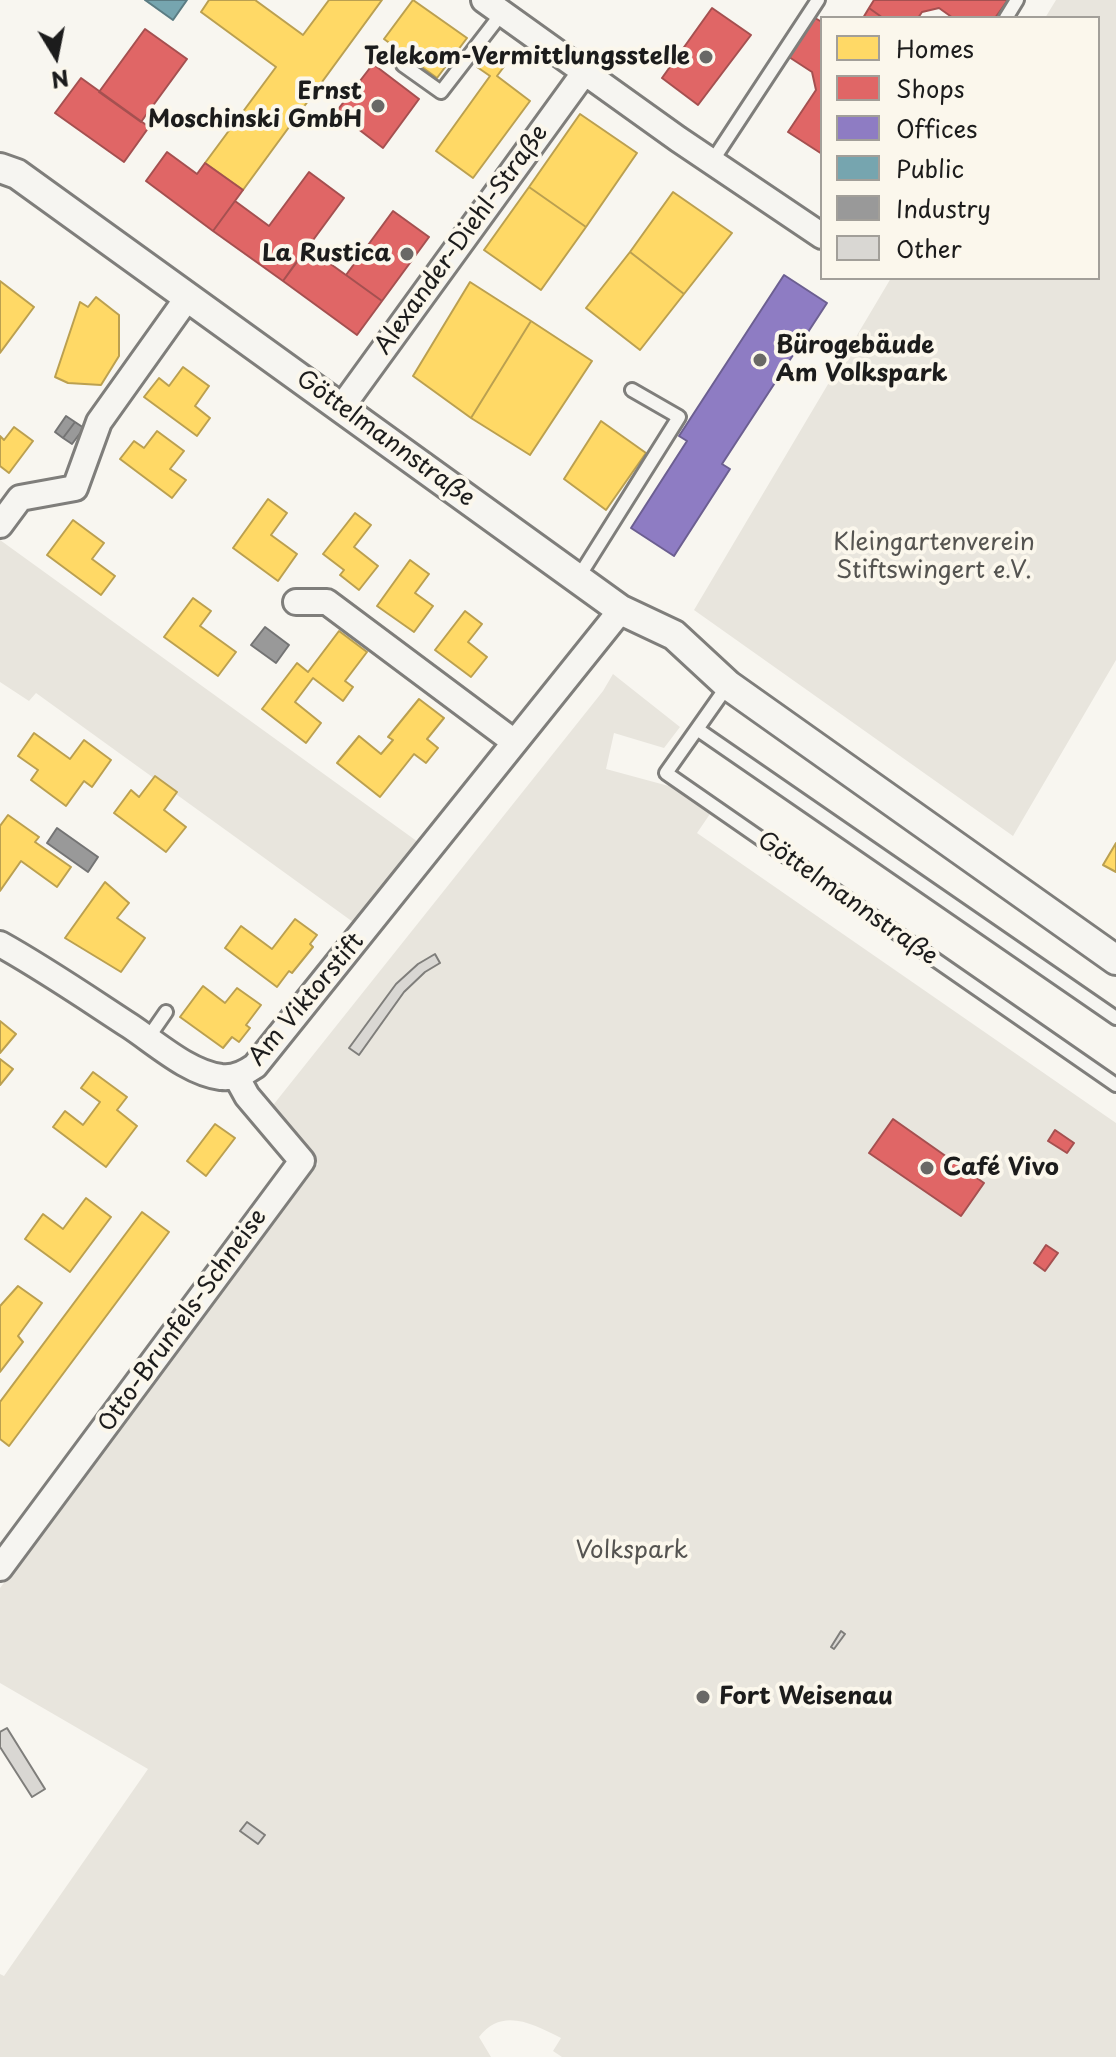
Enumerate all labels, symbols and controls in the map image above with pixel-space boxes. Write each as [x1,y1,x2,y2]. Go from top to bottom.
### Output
north arrow [16,16,96,96]
legend [820,16,1100,280]
text: Homes [896,30,974,66]
place label: Telekom-Vermittlungsstelle [364,43,690,71]
marker: Telekom-Vermittlungsstelle [697,48,715,66]
text: N [49,62,72,98]
text: Shops [896,70,965,106]
place label: Ernst Moschinski GmbH [148,78,362,134]
marker: Ernst Moschinski GmbH [369,97,387,115]
text: Offices [896,110,977,146]
street label: Alexander-Diehl-Straße [369,120,555,360]
text: Public [896,150,964,186]
text: Industry [896,190,991,226]
text: Other [896,230,962,266]
place label: La Rustica [262,240,391,268]
marker: La Rustica [398,245,416,263]
place label: Bürogebäude Am Volkspark [776,332,948,388]
marker: Bürogebäude Am Volkspark [751,351,769,369]
street label: Göttelmannstraße [290,365,480,513]
park label: Kleingartenverein Stiftswingert e.V. [833,529,1035,585]
street label: Göttelmannstraße [751,826,943,972]
street label: Am Viktorstift [243,928,371,1072]
place label: Café Vivo [943,1154,1059,1182]
marker: Café Vivo [918,1159,936,1177]
street label: Otto-Brunfels-Schneise [92,1204,274,1438]
park label: Volkspark [576,1537,688,1565]
place label: Fort Weisenau [719,1683,893,1711]
marker: Fort Weisenau [694,1688,712,1706]

